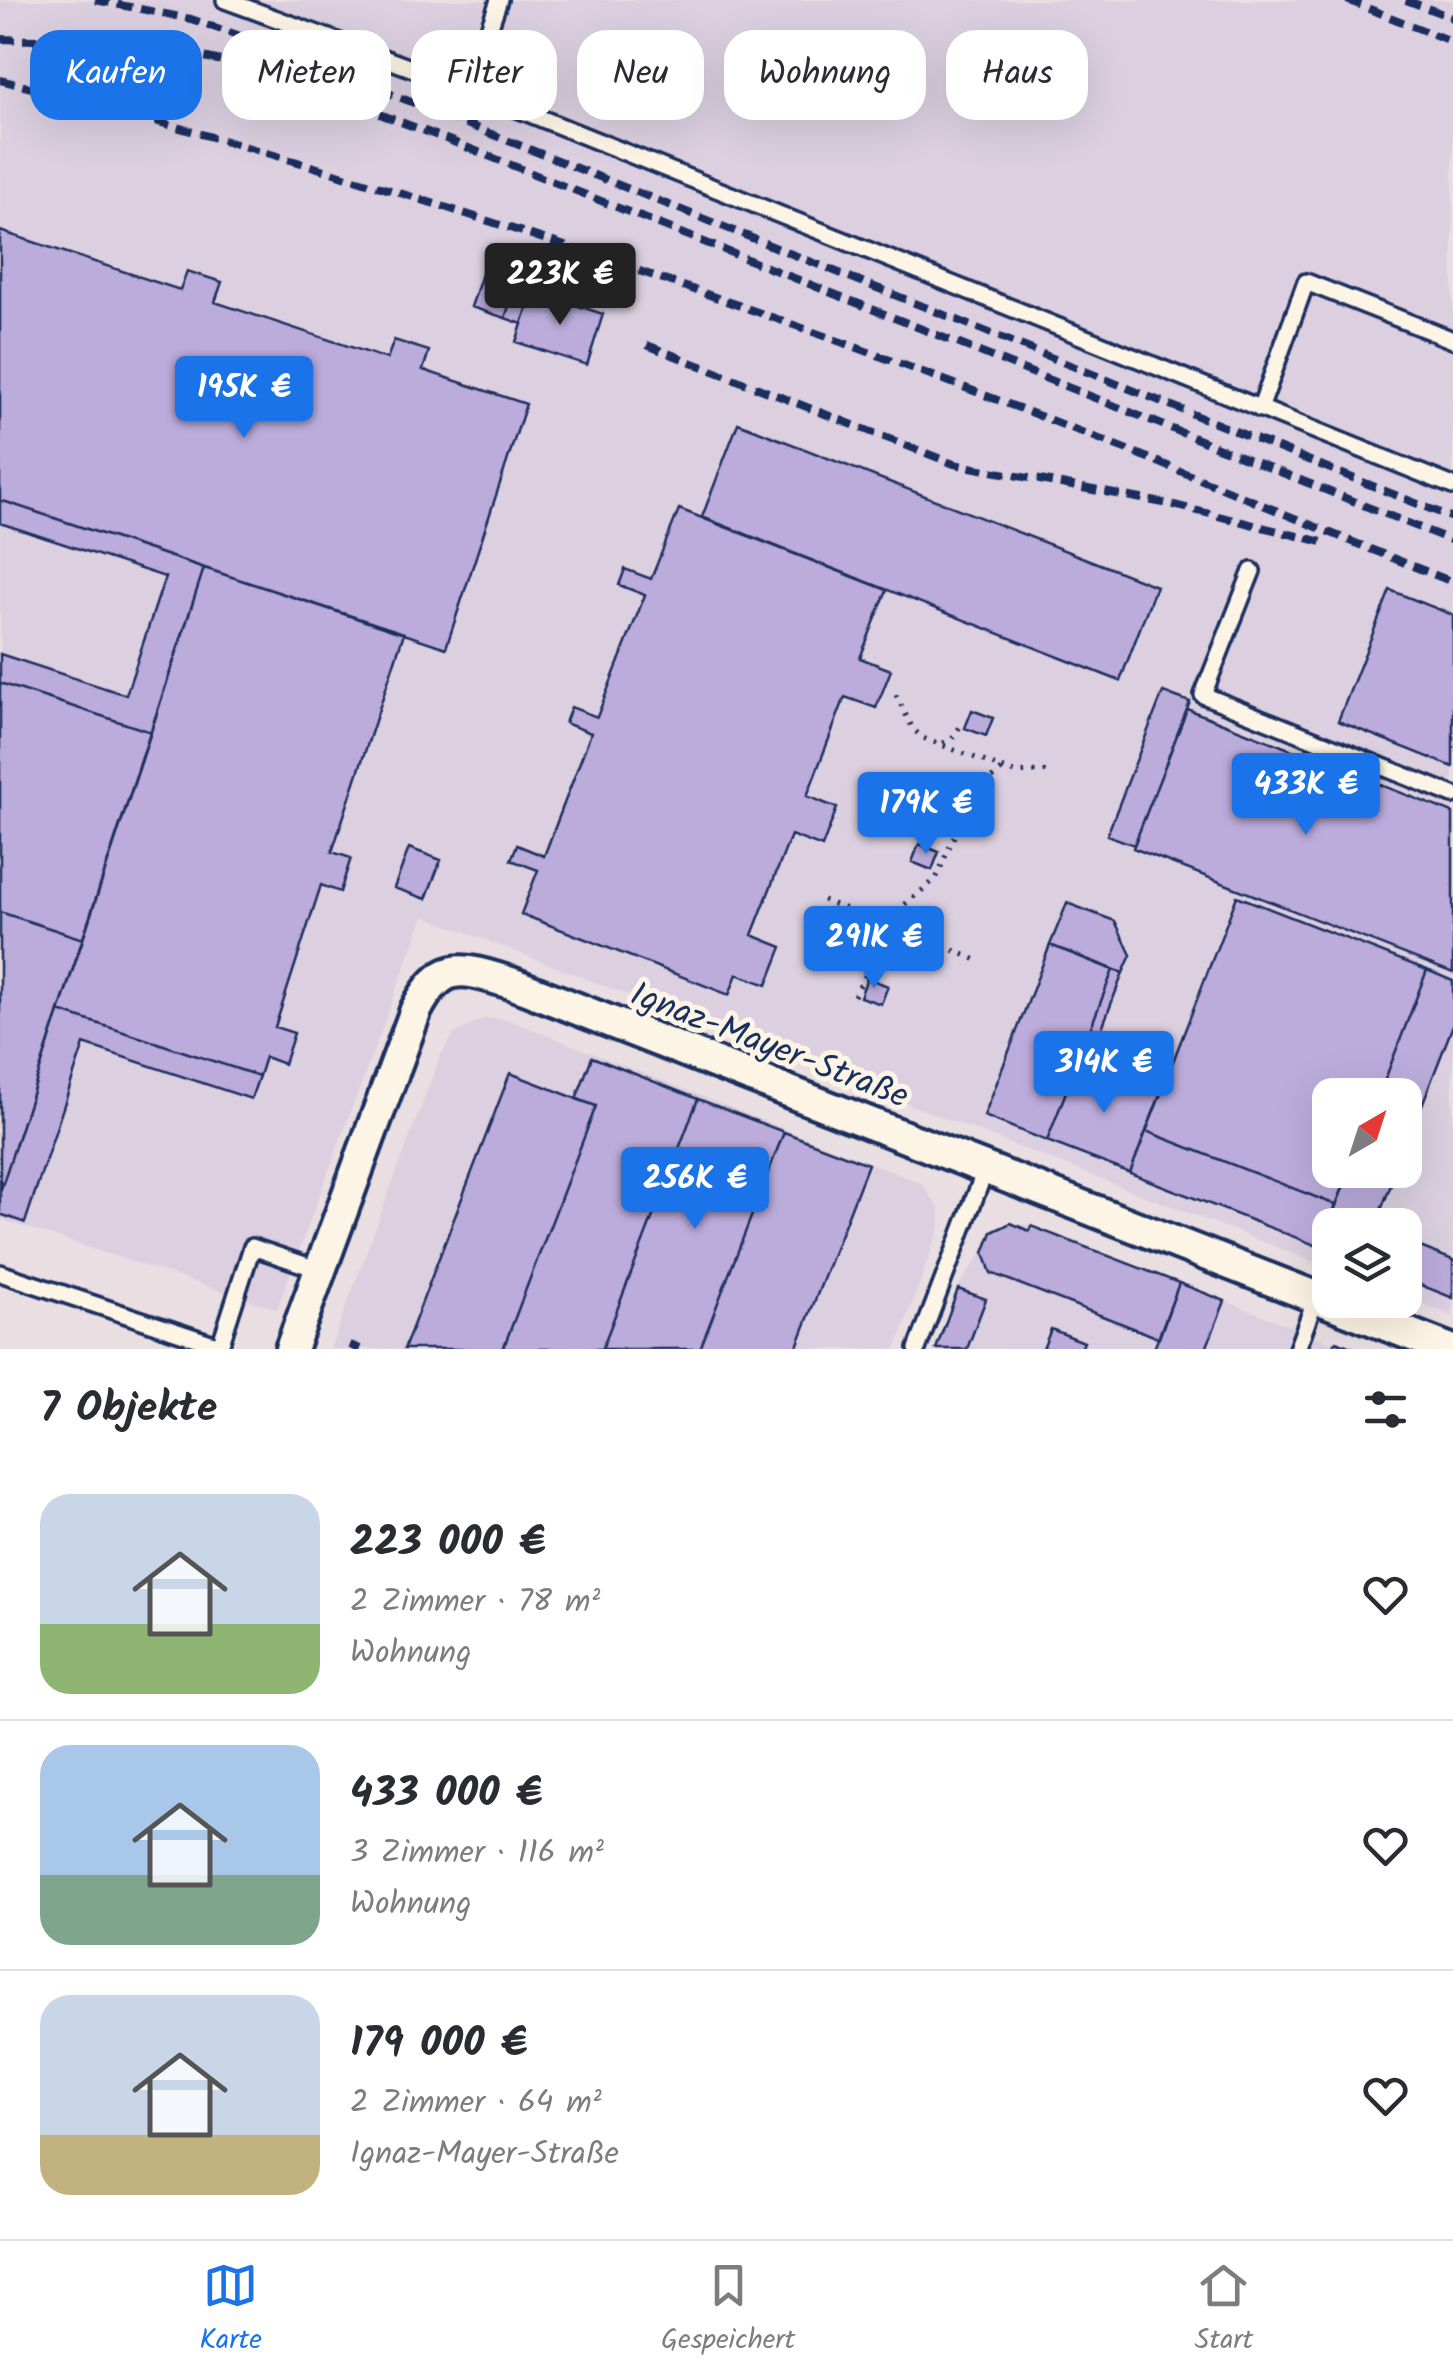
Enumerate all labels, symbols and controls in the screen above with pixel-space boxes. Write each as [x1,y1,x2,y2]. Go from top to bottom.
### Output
chip: Kaufen [30,30,202,120]
chip: Mieten [222,30,391,120]
chip: Filter [411,30,557,120]
chip: Neu [577,30,704,120]
chip: Wohnung [724,30,926,120]
chip: Haus [946,30,1088,120]
pin: 223K € [479,243,641,328]
text: 223K € [507,250,613,301]
pin: 195K € [163,356,325,441]
text: 195K € [197,363,291,414]
pin: 433K € [1225,753,1387,838]
text: 433K € [1254,760,1358,811]
pin: 179K € [845,772,1007,857]
text: 179K € [880,779,972,830]
pin: 291K € [793,906,955,991]
text: 291K € [826,913,922,964]
street label: Ignaz-Mayer-Straße [622,968,917,1126]
pin: 314K € [1023,1031,1185,1116]
text: 314K € [1056,1038,1152,1089]
north arrow [1312,1078,1422,1188]
map controls [1312,1078,1422,1318]
pin: 256K € [614,1147,776,1232]
text: 256K € [643,1154,747,1205]
button: layers [1312,1208,1422,1318]
text: 7 Objekte [40,1376,217,1443]
icon: filters [1358,1382,1413,1437]
text: 223 000 € [350,1510,546,1577]
icon: home [120,1534,240,1654]
icon: heart [1358,1567,1413,1622]
text: 2 Zimmer · 78 m² [350,1577,600,1628]
text: Wohnung [350,1628,471,1679]
text: 433 000 € [350,1761,542,1828]
icon: home [120,1785,240,1905]
icon: heart [1358,1818,1413,1873]
text: 3 Zimmer · 116 m² [350,1828,604,1879]
text: Wohnung [350,1879,471,1930]
text: 179 000 € [350,2011,527,2078]
icon: home [120,2035,240,2155]
icon: heart [1358,2068,1413,2123]
text: 2 Zimmer · 64 m² [350,2078,602,2129]
text: Ignaz-Mayer-Straße [350,2129,619,2180]
tab: Karte [200,2258,262,2363]
tab: Gespeichert [661,2258,795,2363]
tab: Start [1195,2258,1253,2363]

